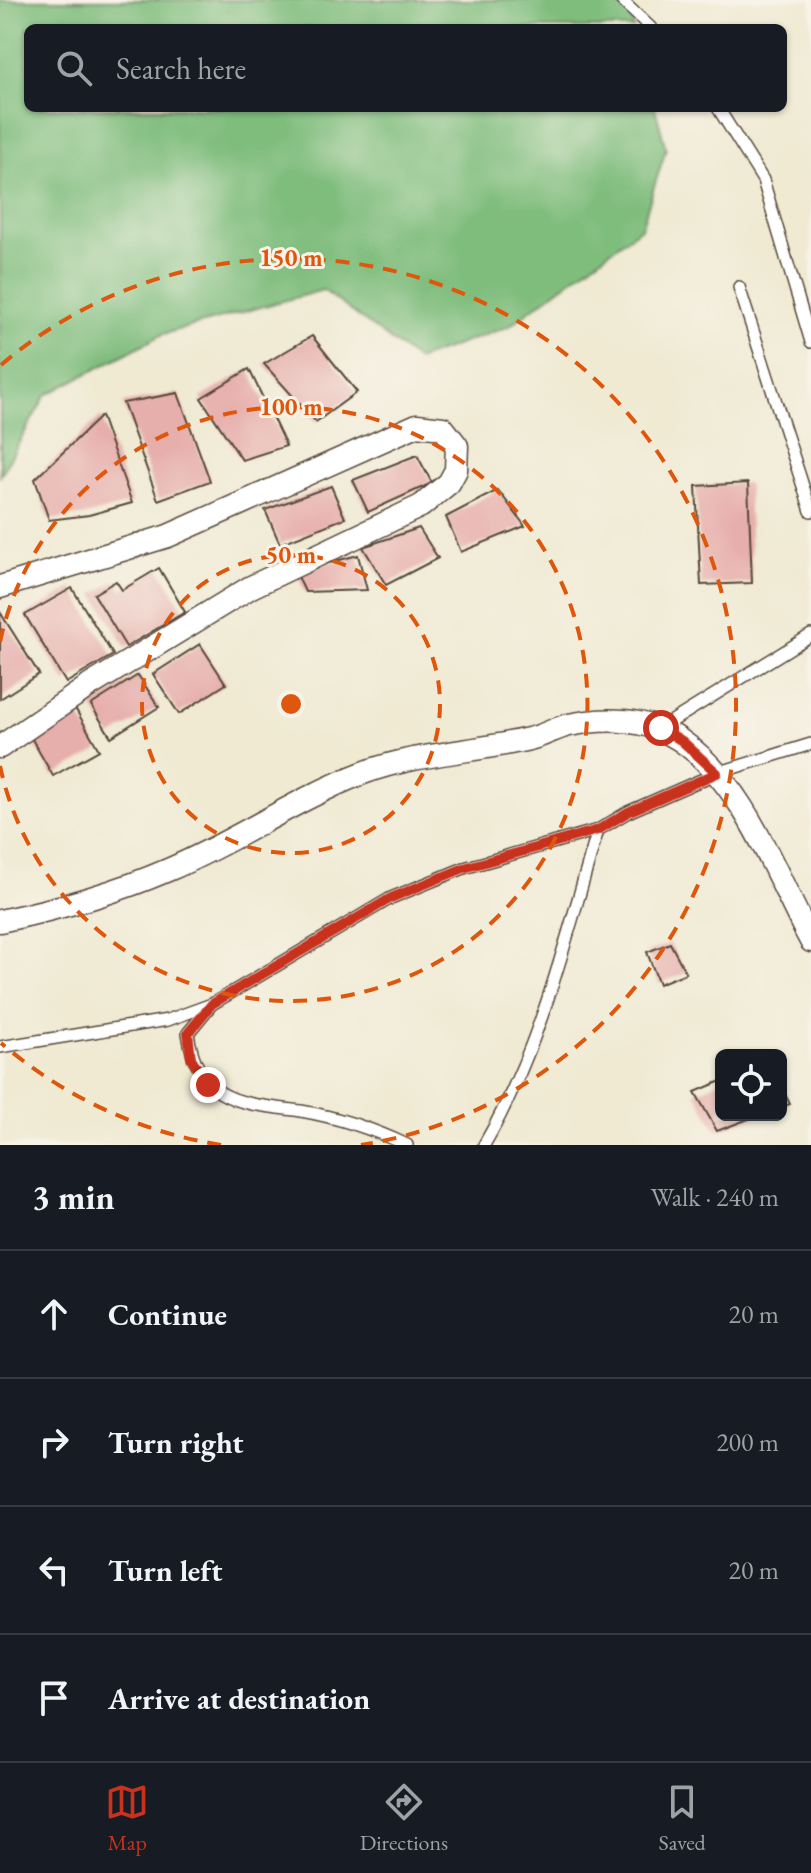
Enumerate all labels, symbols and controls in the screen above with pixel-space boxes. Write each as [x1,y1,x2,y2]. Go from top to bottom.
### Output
search box [24,24,787,112]
icon: search [52,46,96,90]
text: Search here [116,49,246,88]
text: 150 m [259,242,323,273]
text: 100 m [259,391,323,422]
text: 50 m [266,539,316,570]
centre of rings [277,690,305,718]
route start [643,710,679,746]
map controls [715,1049,787,1121]
button: locate [715,1049,787,1121]
route end [190,1067,226,1103]
text: 3 min [32,1175,115,1219]
text: Walk · 240 m [651,1180,779,1214]
icon: ahead [32,1292,76,1336]
text: Continue [108,1295,227,1334]
text: 20 m [729,1297,779,1331]
icon: right [32,1420,76,1464]
text: Turn right [108,1423,244,1462]
text: 200 m [716,1425,779,1459]
icon: left [32,1548,76,1592]
text: Turn left [108,1551,222,1590]
text: 20 m [729,1553,779,1587]
icon: arrive [32,1676,76,1720]
text: Arrive at destination [108,1679,370,1718]
tab: Map [105,1780,149,1857]
tab: Directions [360,1780,448,1857]
tab: Saved [659,1780,706,1857]

